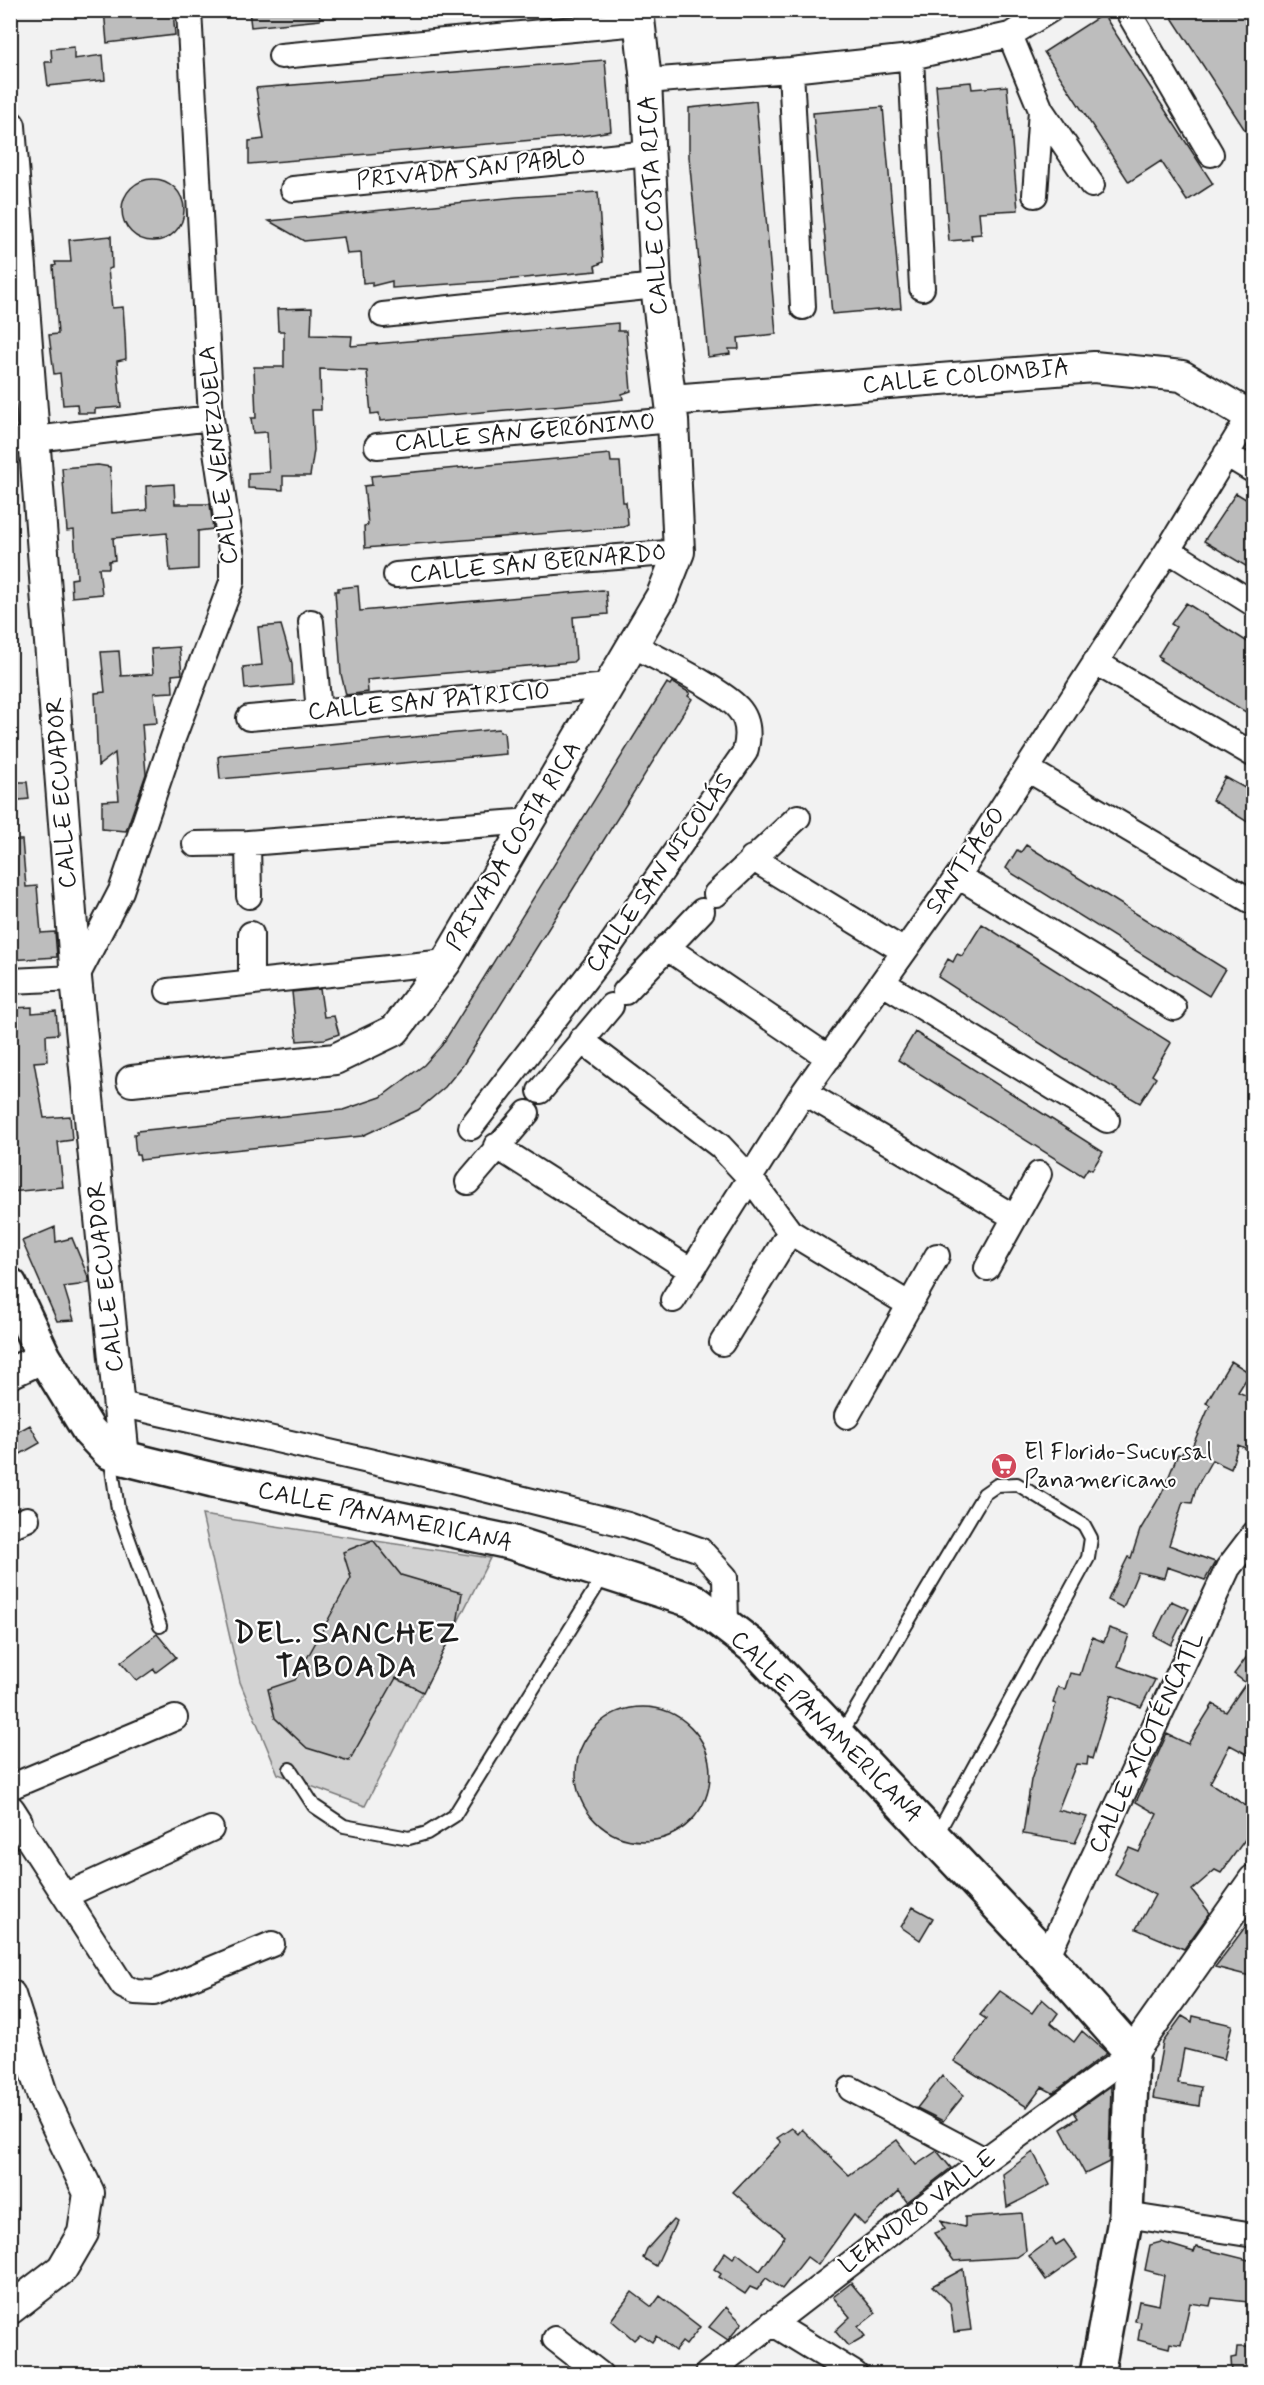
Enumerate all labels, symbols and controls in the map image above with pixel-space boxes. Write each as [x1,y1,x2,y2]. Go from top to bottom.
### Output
street label: CALLE COSTA RICA [633,94,675,316]
street label: PRIVADA SAN PABLO [355,143,587,197]
street label: CALLE VENEZUELA [192,344,246,566]
street label: CALLE COLOMBIA [861,353,1071,401]
street label: CALLE SAN GERÓNIMO [393,406,657,460]
street label: CALLE SAN BERNARDO [408,537,668,591]
street label: CALLE SAN PATRICIO [307,676,551,728]
street label: CALLE ECUADOR [40,696,84,890]
street label: PRIVADA COSTA RICA [439,736,589,956]
street label: CALLE SAN NICOLÁS [578,766,741,979]
street label: SANTIAGO [919,801,1013,921]
street label: CALLE ECUADOR [81,1180,131,1374]
place label: El Florido-Sucursal Panamericano [1024,1437,1213,1496]
supermarket icon: El Florido-Sucursal Panamericano [989,1451,1019,1481]
street label: CALLE PANAMERICANA [255,1475,515,1559]
district label: DEL. SANCHEZ TABOADA [234,1614,460,1687]
street label: CALLE PANAMERICANA [723,1624,929,1830]
street label: CALLE XICOTÉNCATL [1080,1626,1212,1859]
street label: LEANDRO VALLE [833,2143,1003,2281]

